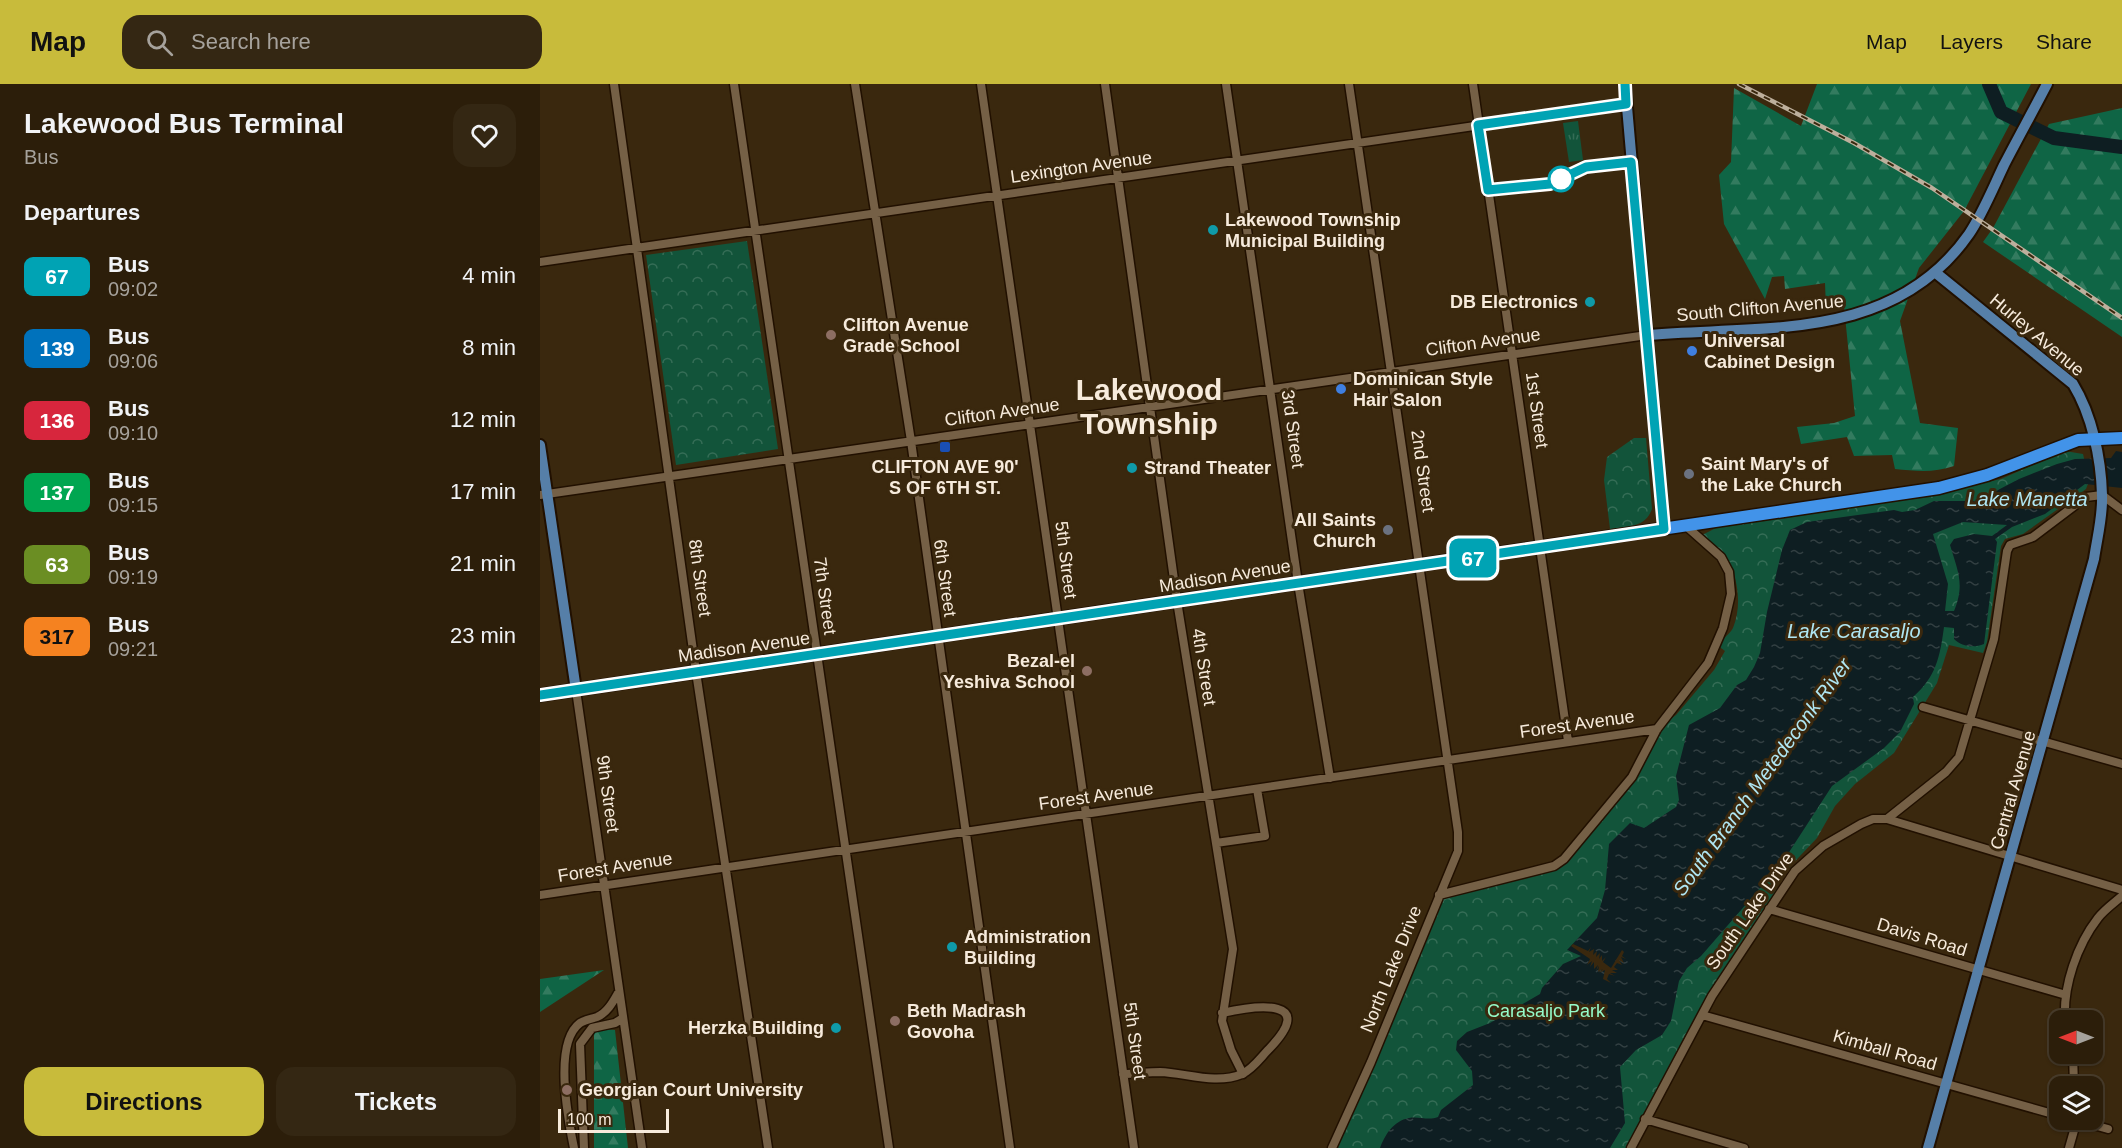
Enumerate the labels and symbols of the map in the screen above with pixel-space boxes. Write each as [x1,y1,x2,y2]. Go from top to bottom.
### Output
street label: Lexington Avenue [1009,147,1153,187]
unlabelled marker [1548,166,1574,192]
place label: Lakewood Township Municipal Building [1225,210,1401,251]
marker: Lakewood Township Municipal Building [1206,223,1220,237]
street label: Hurley Avenue [1986,290,2088,380]
street label: South Clifton Avenue [1676,291,1844,325]
place label: DB Electronics [1450,292,1578,312]
marker: DB Electronics [1583,295,1597,309]
place label: Clifton Avenue Grade School [843,315,969,356]
street label: Clifton Avenue [1424,324,1542,360]
marker: Clifton Avenue Grade School [824,328,838,342]
place label: Universal Cabinet Design [1704,331,1835,372]
marker: Universal Cabinet Design [1685,344,1699,358]
place label: Dominican Style Hair Salon [1353,369,1493,410]
street label: 1st Street [1522,370,1552,450]
district label: Lakewood Township [1076,373,1222,440]
marker: Dominican Style Hair Salon [1334,382,1348,396]
street label: 3rd Street [1278,388,1308,470]
street label: Clifton Avenue [943,394,1061,430]
street label: 2nd Street [1407,428,1439,514]
marker: CLIFTON AVE 90' S OF 6TH ST. [938,440,952,454]
place label: Saint Mary's of the Lake Church [1701,454,1842,495]
place label: CLIFTON AVE 90' S OF 6TH ST. [872,457,1018,498]
place label: Strand Theater [1144,458,1271,478]
marker: Strand Theater [1125,461,1139,475]
marker: Saint Mary's of the Lake Church [1682,467,1696,481]
water label: Lake Manetta [1966,488,2088,510]
place label: All Saints Church [1294,510,1376,551]
street label: 5th Street [1051,520,1081,600]
marker: All Saints Church [1381,523,1395,537]
street label: 8th Street [685,538,715,618]
street label: 6th Street [930,538,960,618]
line badge: 67 [1446,538,1500,578]
street label: 7th Street [810,556,840,636]
street label: Madison Avenue [1158,556,1292,596]
water label: Lake Carasaljo [1787,620,1921,642]
street label: 4th Street [1188,627,1220,707]
street label: Madison Avenue [677,628,811,666]
place label: Bezal-el Yeshiva School [943,651,1075,692]
water label: South Branch Metedeconk River [1668,653,1856,900]
marker: Bezal-el Yeshiva School [1080,664,1094,678]
street label: Forest Avenue [1518,706,1636,742]
street label: Central Avenue [1986,728,2040,852]
street label: 9th Street [593,754,623,834]
street label: Forest Avenue [1037,778,1155,814]
street label: Forest Avenue [556,848,674,886]
street label: South Lake Drive [1702,849,1798,973]
street label: North Lake Drive [1356,903,1426,1035]
street label: Davis Road [1875,914,1969,960]
place label: Administration Building [964,927,1091,968]
marker: Administration Building [945,940,959,954]
place label: Beth Madrash Govoha [907,1001,1026,1042]
street label: 5th Street [1120,1001,1150,1081]
park label: Carasaljo Park [1487,1001,1606,1021]
north arrow [2049,1010,2103,1064]
marker: Beth Madrash Govoha [888,1014,902,1028]
place label: Herzka Building [688,1018,824,1038]
marker: Herzka Building [829,1021,843,1035]
street label: Kimball Road [1831,1026,1939,1074]
place label: Georgian Court University [579,1080,803,1100]
marker: Georgian Court University [560,1083,574,1097]
scale bar [558,1106,669,1134]

